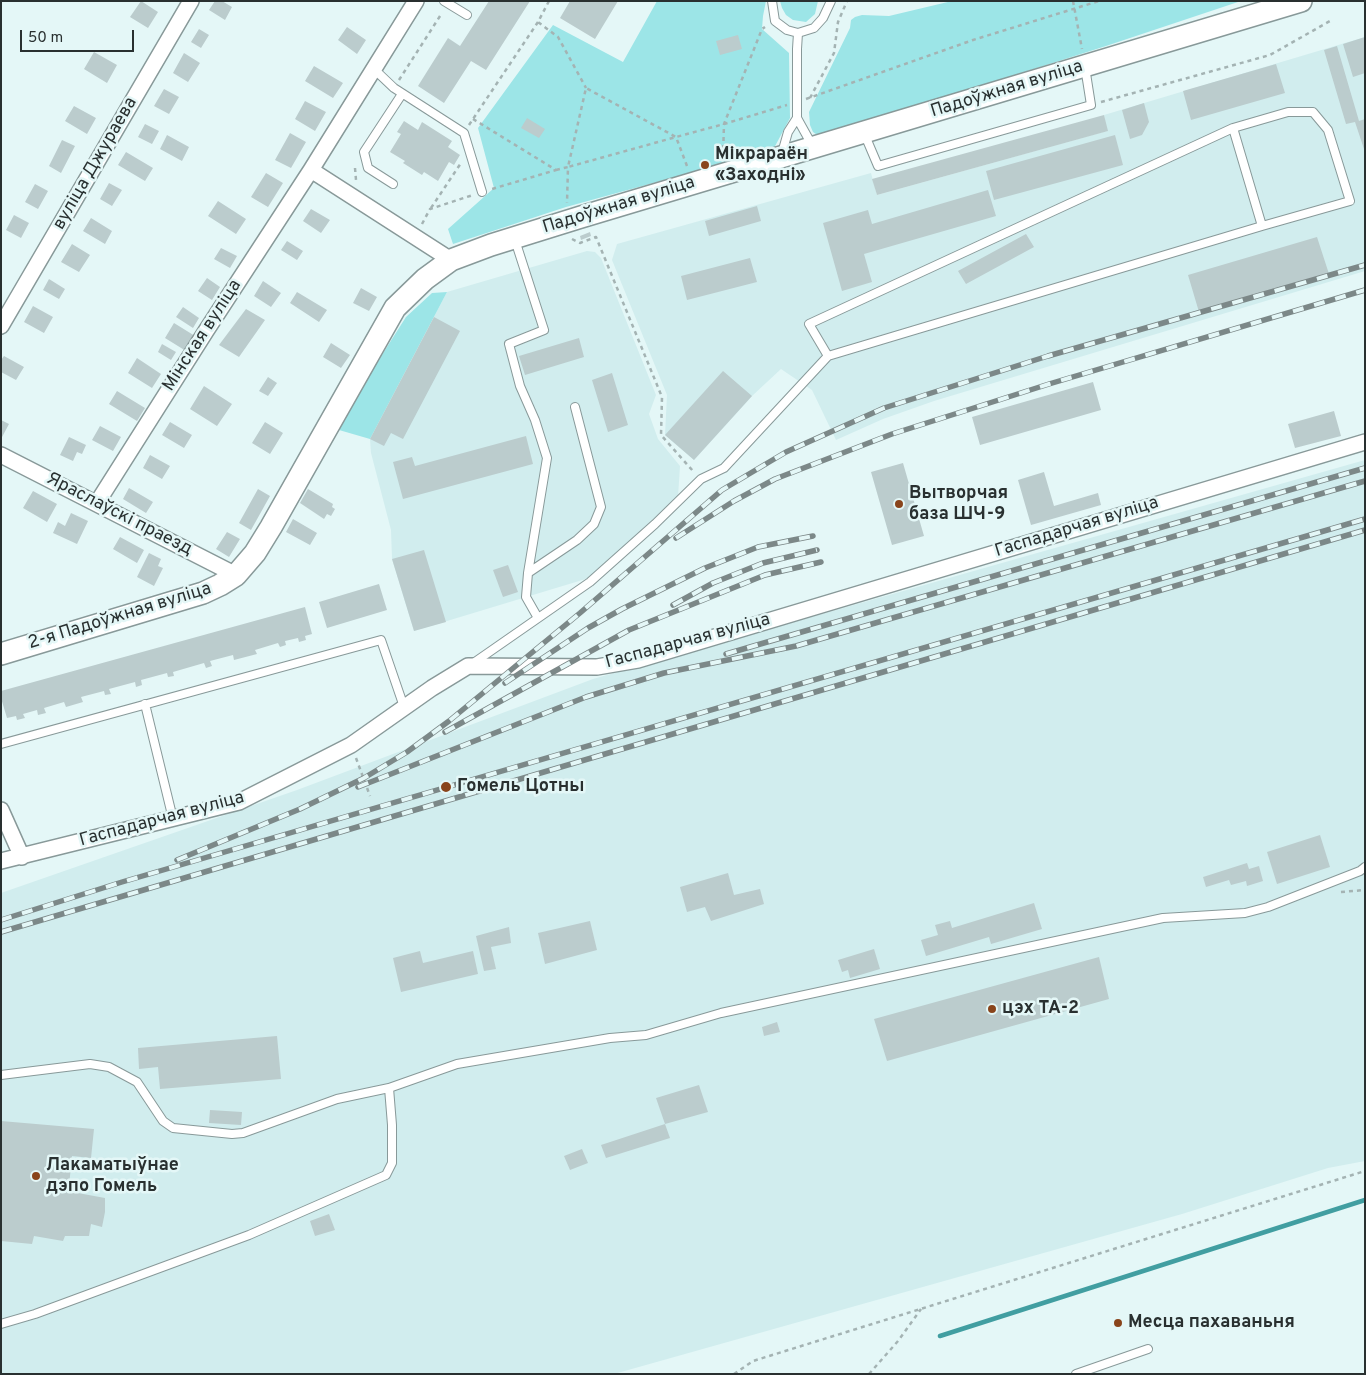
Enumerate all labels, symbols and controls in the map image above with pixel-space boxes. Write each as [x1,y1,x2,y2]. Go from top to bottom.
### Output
scale bar [22,20,136,52]
text: 50 m [28,29,63,48]
street label: Падоўжная вуліца [928,57,1086,123]
street label: вуліца Джураева [49,94,143,234]
place label: Мікрараён «Заходні» [715,144,808,186]
marker: Мікрараён «Заходні» [699,159,711,171]
street label: Падоўжная вуліца [540,173,698,239]
street label: Мінская вуліца [159,276,247,396]
street label: Яраслаўскі праезд [42,469,196,561]
place label: Вытворчая база ШЧ-9 [909,483,1008,526]
street label: Гаспадарчая вуліца [993,493,1161,563]
marker: Вытворчая база ШЧ-9 [893,498,905,510]
street label: 2-я Падоўжная вуліца [26,579,214,655]
street label: Гаспадарчая вуліца [603,610,773,674]
place label: Гомель Цотны [457,776,584,798]
marker: Гомель Цотны [439,780,453,794]
street label: Гаспадарчая вуліца [77,788,247,852]
place label: цэх ТА-2 [1002,998,1079,1020]
marker: цэх ТА-2 [986,1003,998,1015]
place label: Лакаматыўнае дэпо Гомель [46,1155,179,1198]
marker: Лакаматыўнае дэпо Гомель [30,1170,42,1182]
place label: Месца пахаваньня [1128,1312,1295,1334]
marker: Месца пахаваньня [1112,1317,1124,1329]

